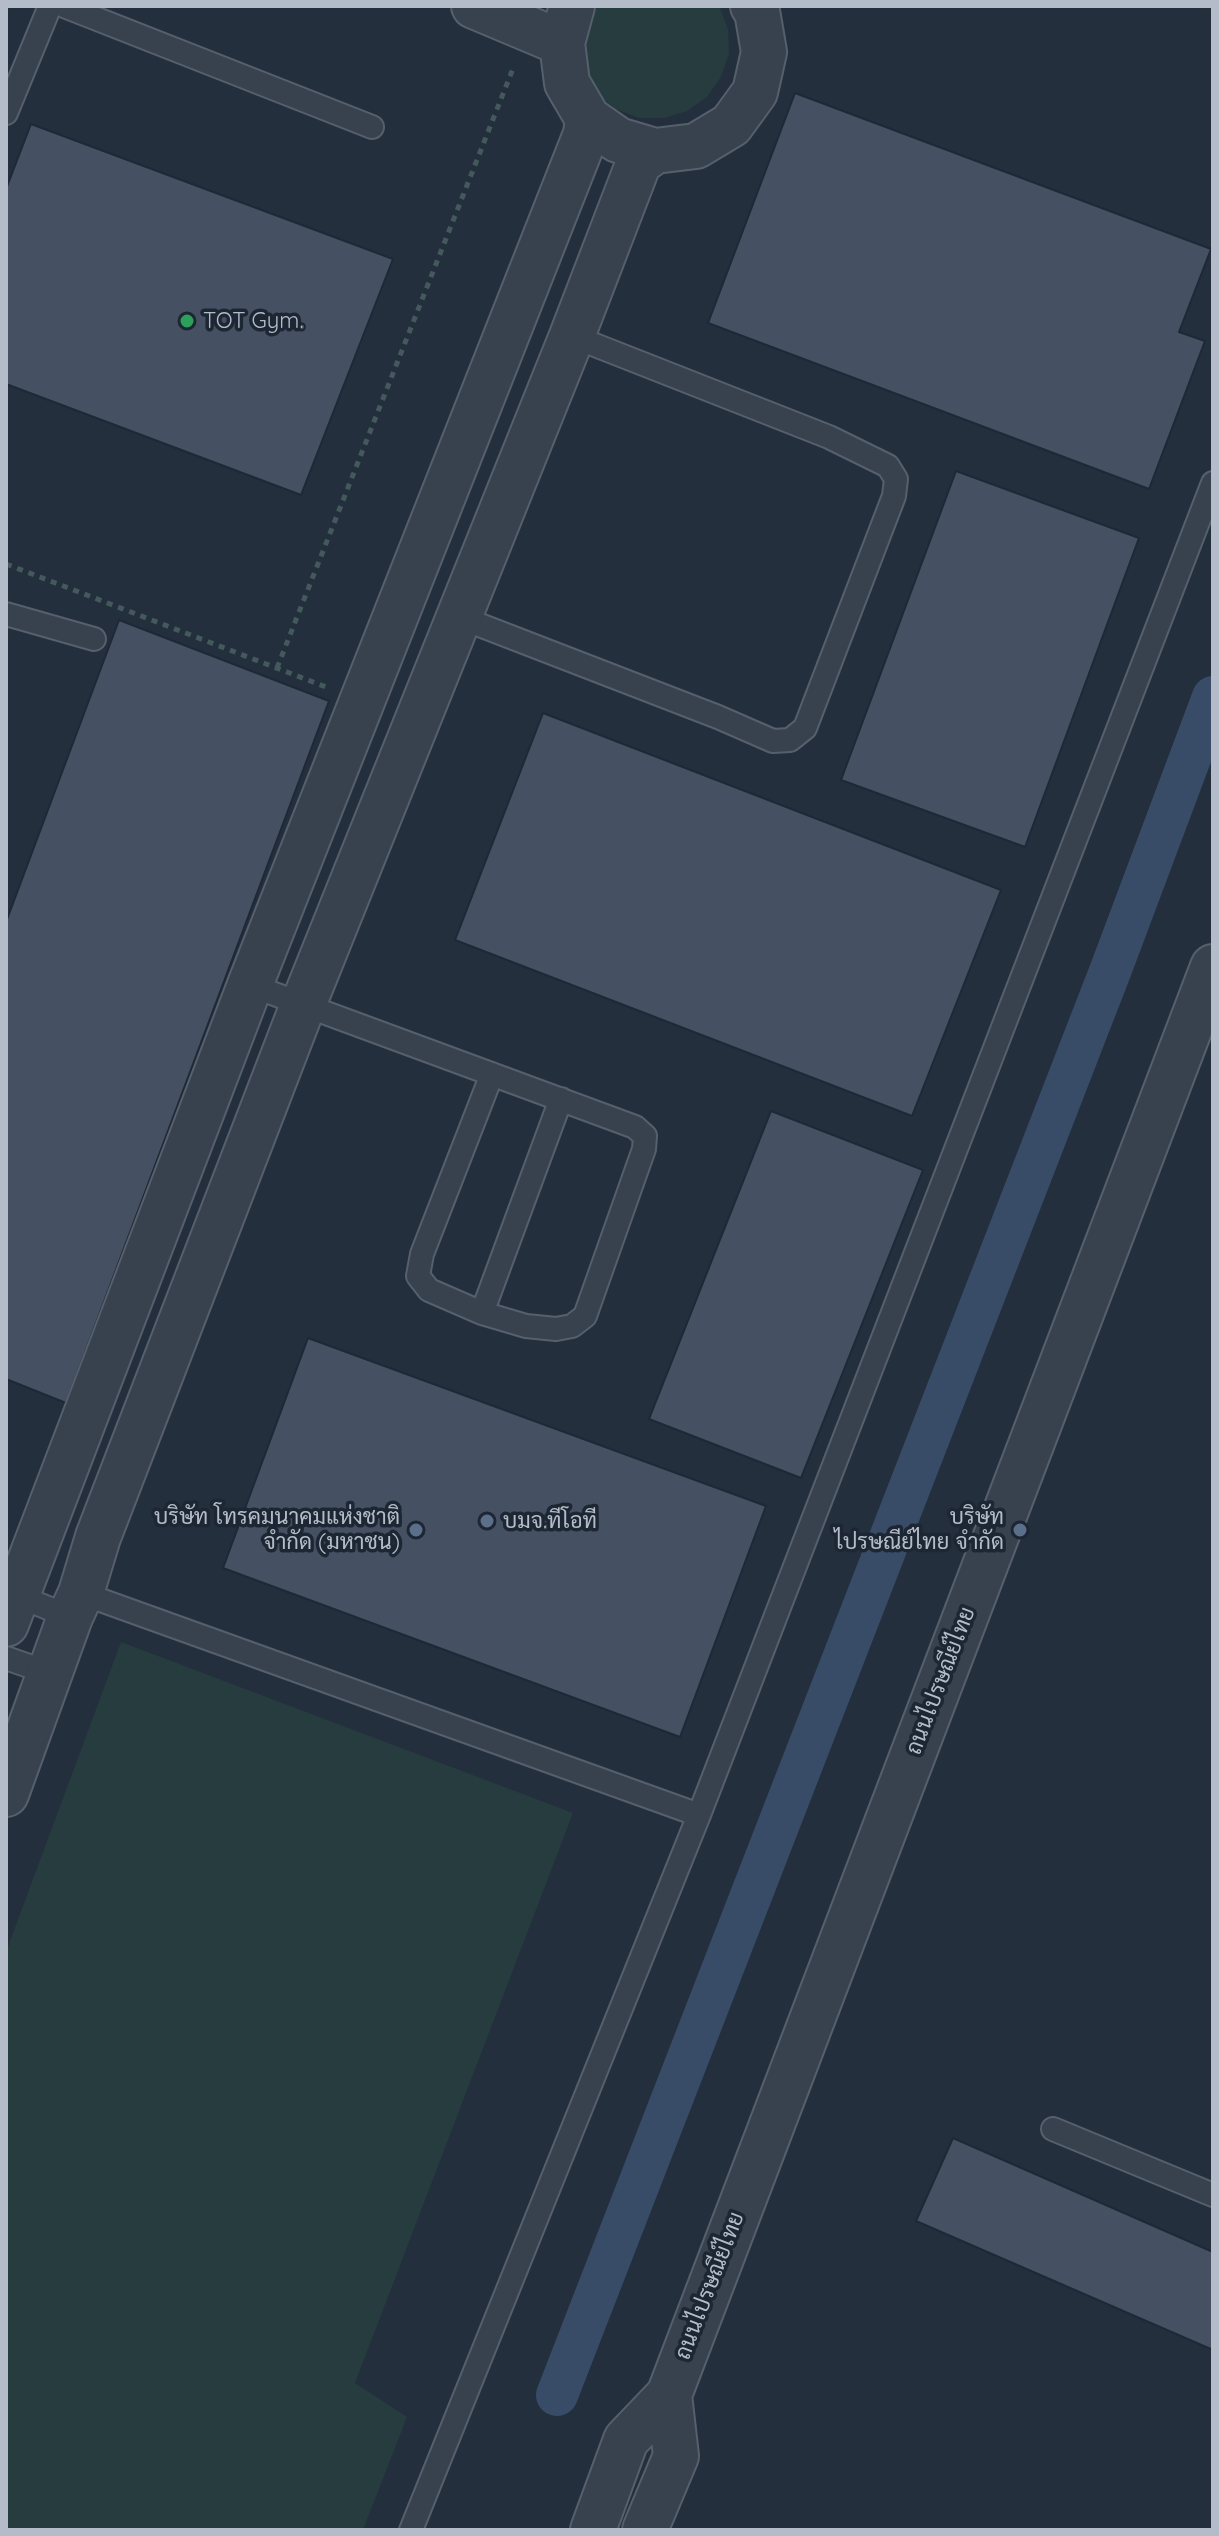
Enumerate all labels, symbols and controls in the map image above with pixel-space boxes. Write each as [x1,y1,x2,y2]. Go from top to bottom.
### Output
place label: TOT Gym. [203,308,303,334]
marker: TOT Gym. [178,312,196,330]
place label: บริษัท โทรคมนาคมแห่งชาติ จำกัด (มหาชน) [154,1504,400,1556]
place label: บริษัท ไปรษณีย์ไทย จำกัด [834,1504,1004,1556]
place label: บมจ.ทีโอที [503,1508,597,1534]
marker: บมจ.ทีโอที [478,1512,496,1530]
marker: บริษัท โทรคมนาคมแห่งชาติ จำกัด (มหาชน) [407,1521,425,1539]
marker: บริษัท ไปรษณีย์ไทย จำกัด [1011,1521,1029,1539]
street label: ถนนไปรษณีย์ไทย [901,1604,981,1758]
street label: ถนนไปรษณีย์ไทย [670,2209,750,2363]

